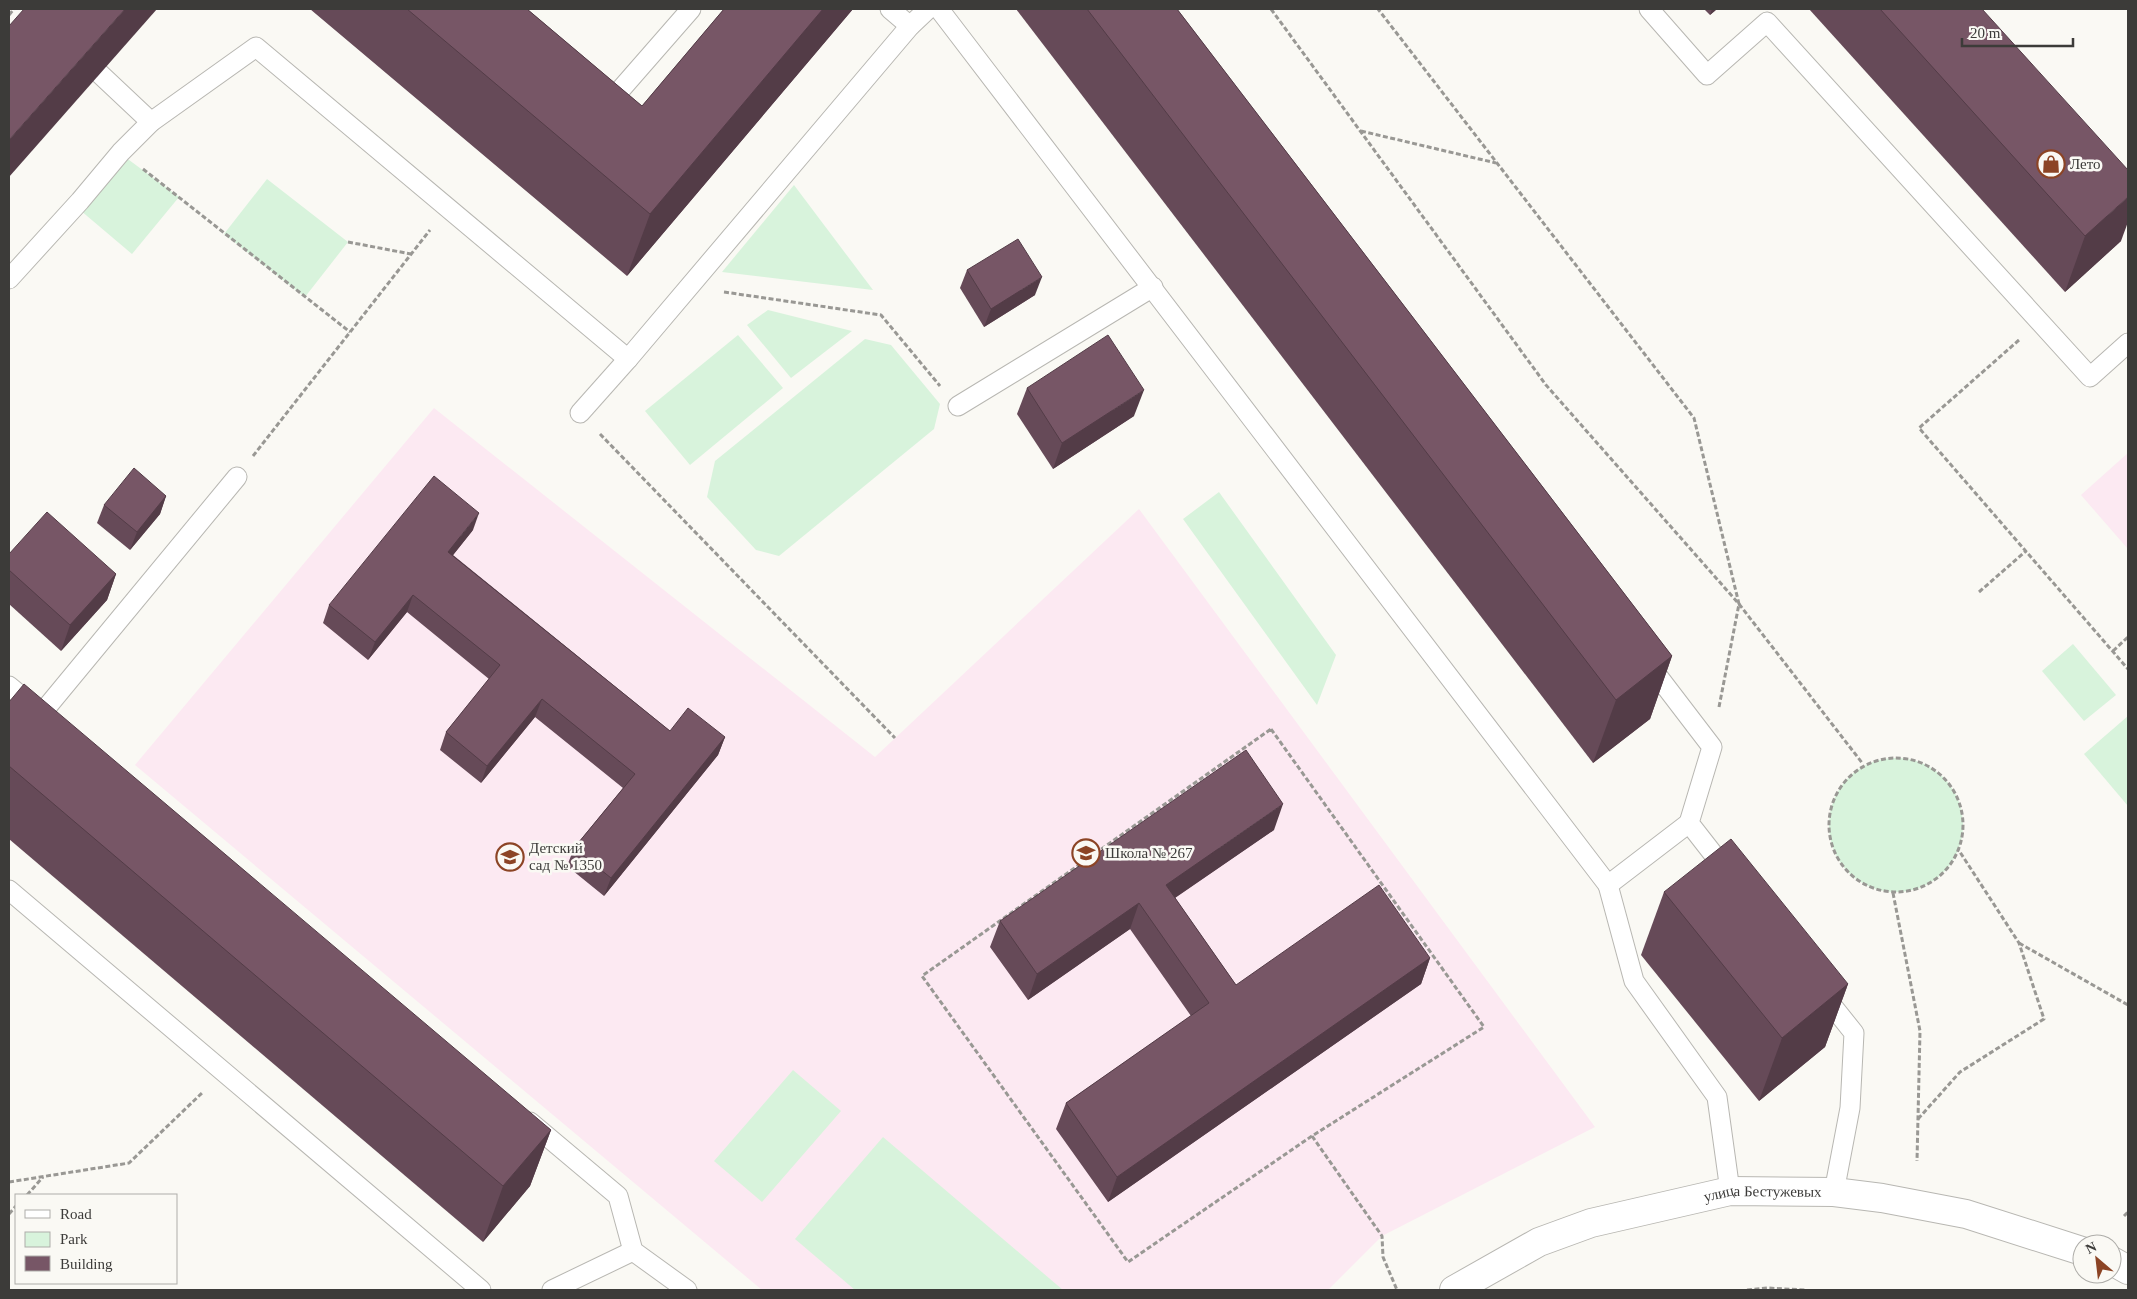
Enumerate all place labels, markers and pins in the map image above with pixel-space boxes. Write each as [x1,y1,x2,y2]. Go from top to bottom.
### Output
shop icon: Лето [2036,149,2066,179]
place label: Лето [2070,156,2101,172]
school or university icon: Школа № 267 [1071,838,1101,868]
place label: Детский сад № 1350 [529,840,602,873]
school or university icon: Детский сад № 1350 [495,842,525,872]
place label: Школа № 267 [1105,845,1193,861]

